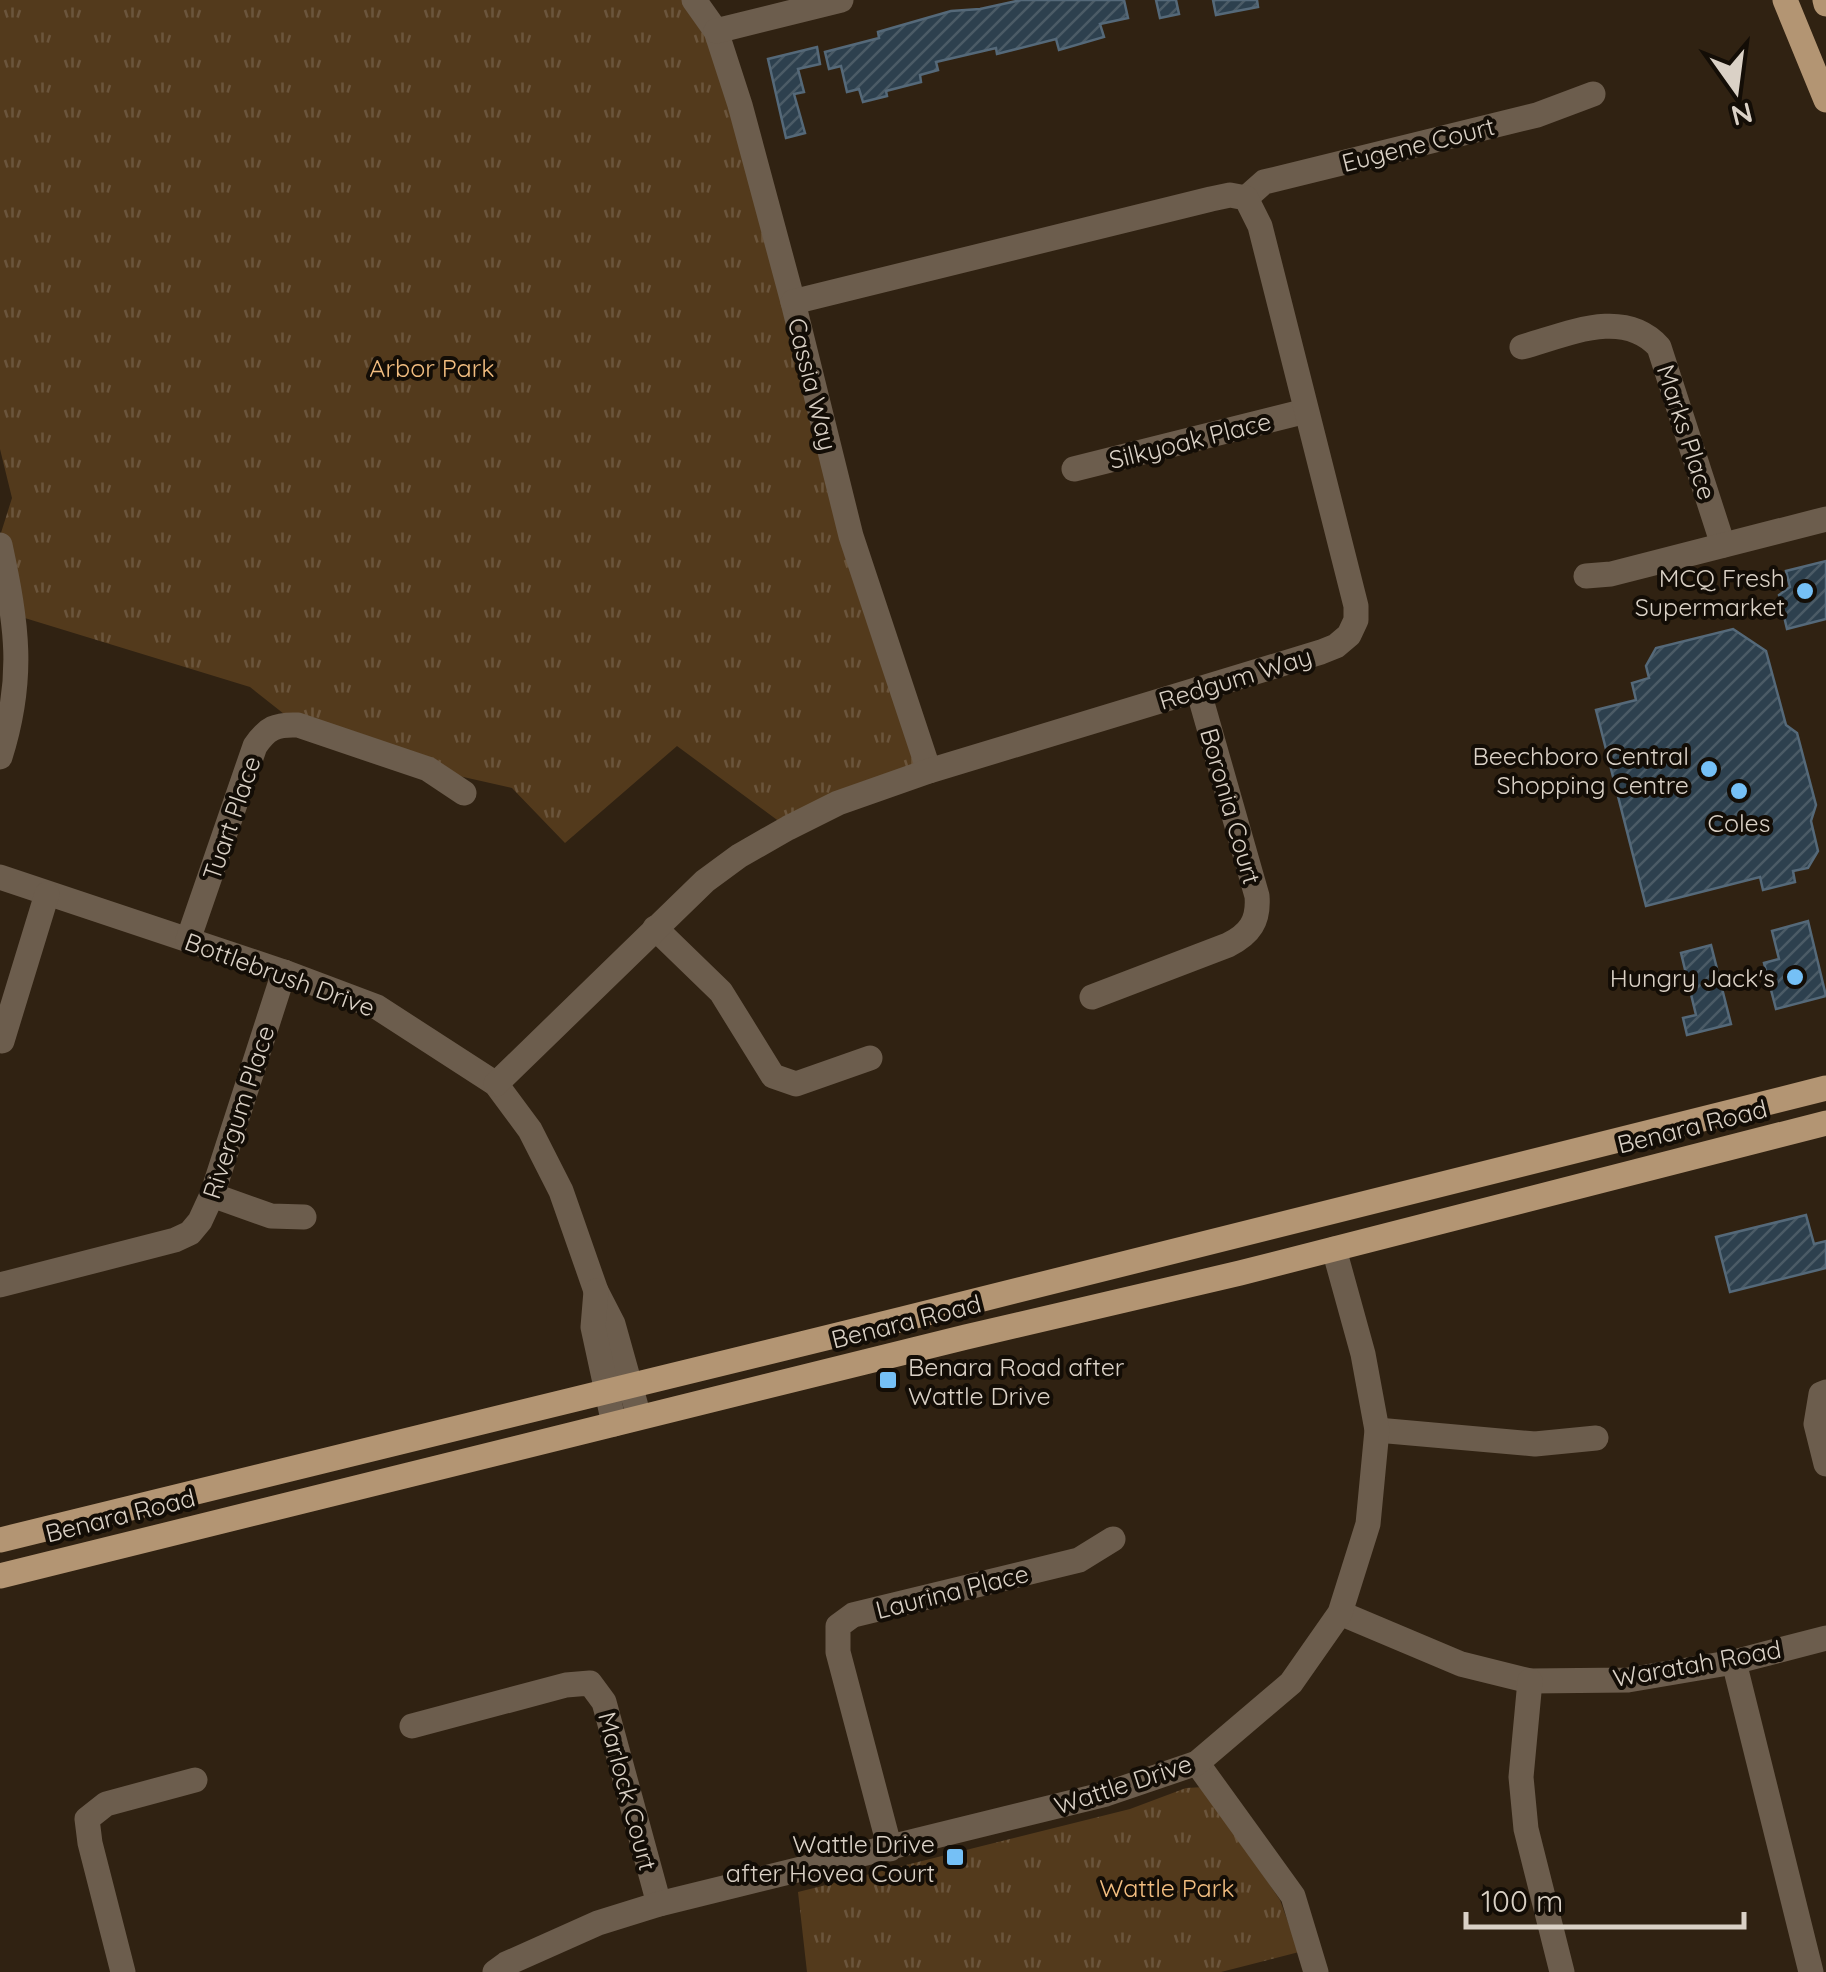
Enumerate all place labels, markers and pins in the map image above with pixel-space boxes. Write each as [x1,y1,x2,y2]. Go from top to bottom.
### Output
place label: MCQ Fresh Supermarket [1635,562,1785,622]
marker: MCQ Fresh Supermarket [1794,580,1816,602]
place label: Beechboro Central Shopping Centre [1472,740,1689,800]
marker: Beechboro Central Shopping Centre [1698,758,1720,780]
marker: Coles [1728,780,1750,802]
place label: Coles [1708,807,1770,838]
place label: Hungry Jack's [1610,962,1775,993]
marker: Hungry Jack's [1784,966,1806,988]
place label: Benara Road after Wattle Drive [908,1351,1125,1411]
marker: Benara Road after Wattle Drive [877,1369,899,1391]
place label: Wattle Drive after Hovea Court [726,1828,935,1888]
marker: Wattle Drive after Hovea Court [944,1846,966,1868]

